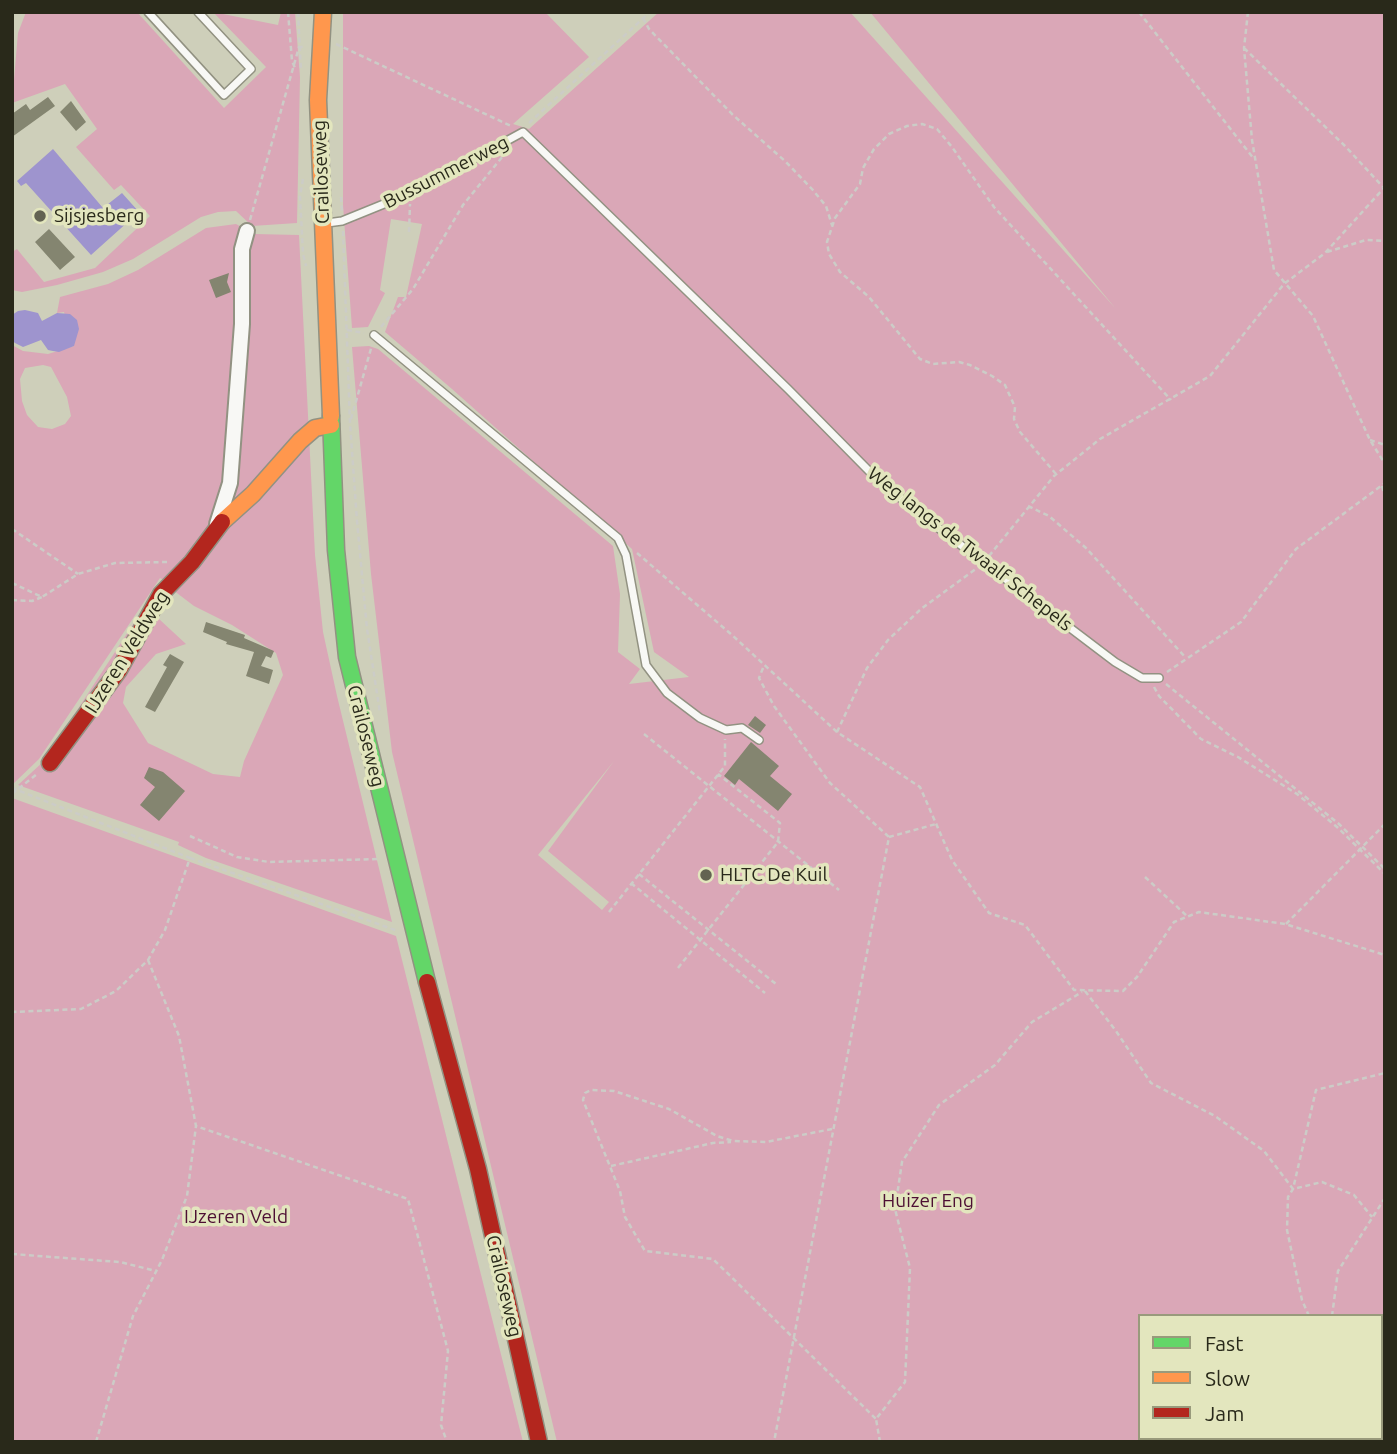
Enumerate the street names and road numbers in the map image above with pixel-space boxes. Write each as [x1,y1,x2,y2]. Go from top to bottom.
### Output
street label: Crailoseweg [308,120,334,224]
street label: Bussummerweg [380,131,512,213]
street label: Weg langs de Twaalf Schepels [863,462,1077,636]
street label: IJzeren Veldweg [80,587,174,717]
street label: Crailoseweg [342,683,390,789]
street label: Crailoseweg [481,1233,527,1339]

